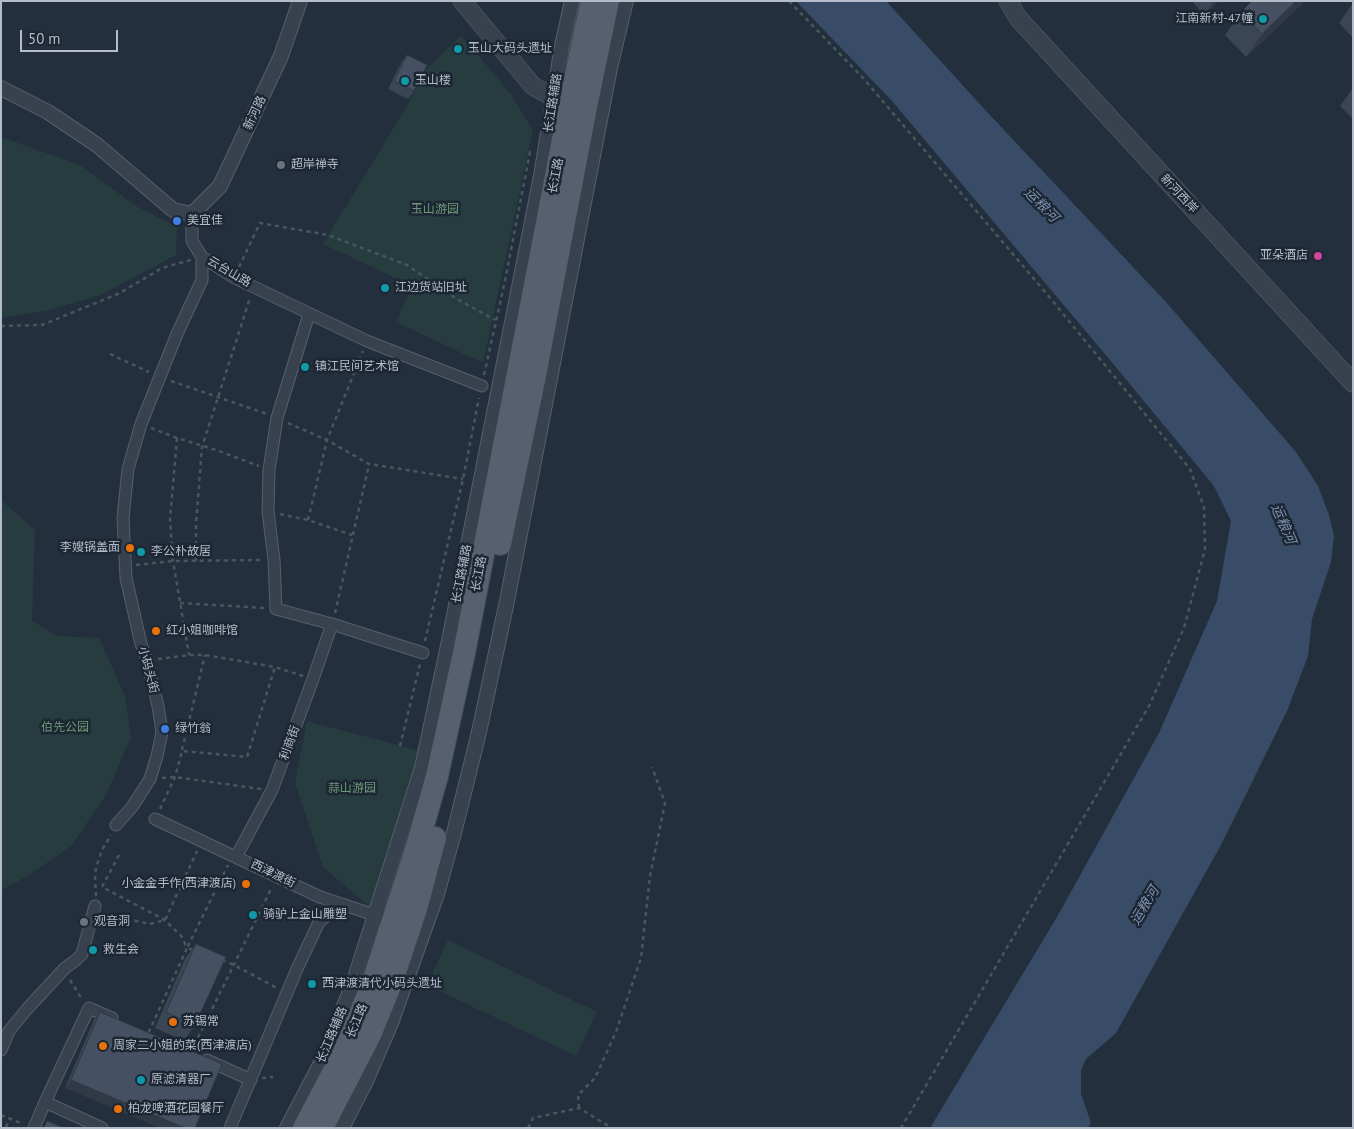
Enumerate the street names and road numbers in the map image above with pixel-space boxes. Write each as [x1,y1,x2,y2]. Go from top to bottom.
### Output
street label: 长江路辅路 [541,72,565,134]
street label: 新河路 [241,94,269,132]
street label: 长江路 [545,157,567,195]
street label: 新河西岸 [1157,172,1201,216]
street label: 云台山路 [205,254,253,290]
street label: 长江路辅路 [449,543,475,605]
street label: 长江路 [468,555,490,593]
street label: 小码头街 [135,645,161,695]
street label: 利商街 [277,724,303,762]
street label: 西津渡街 [248,857,298,891]
street label: 长江路 [343,1002,371,1040]
street label: 长江路辅路 [314,1005,350,1065]

